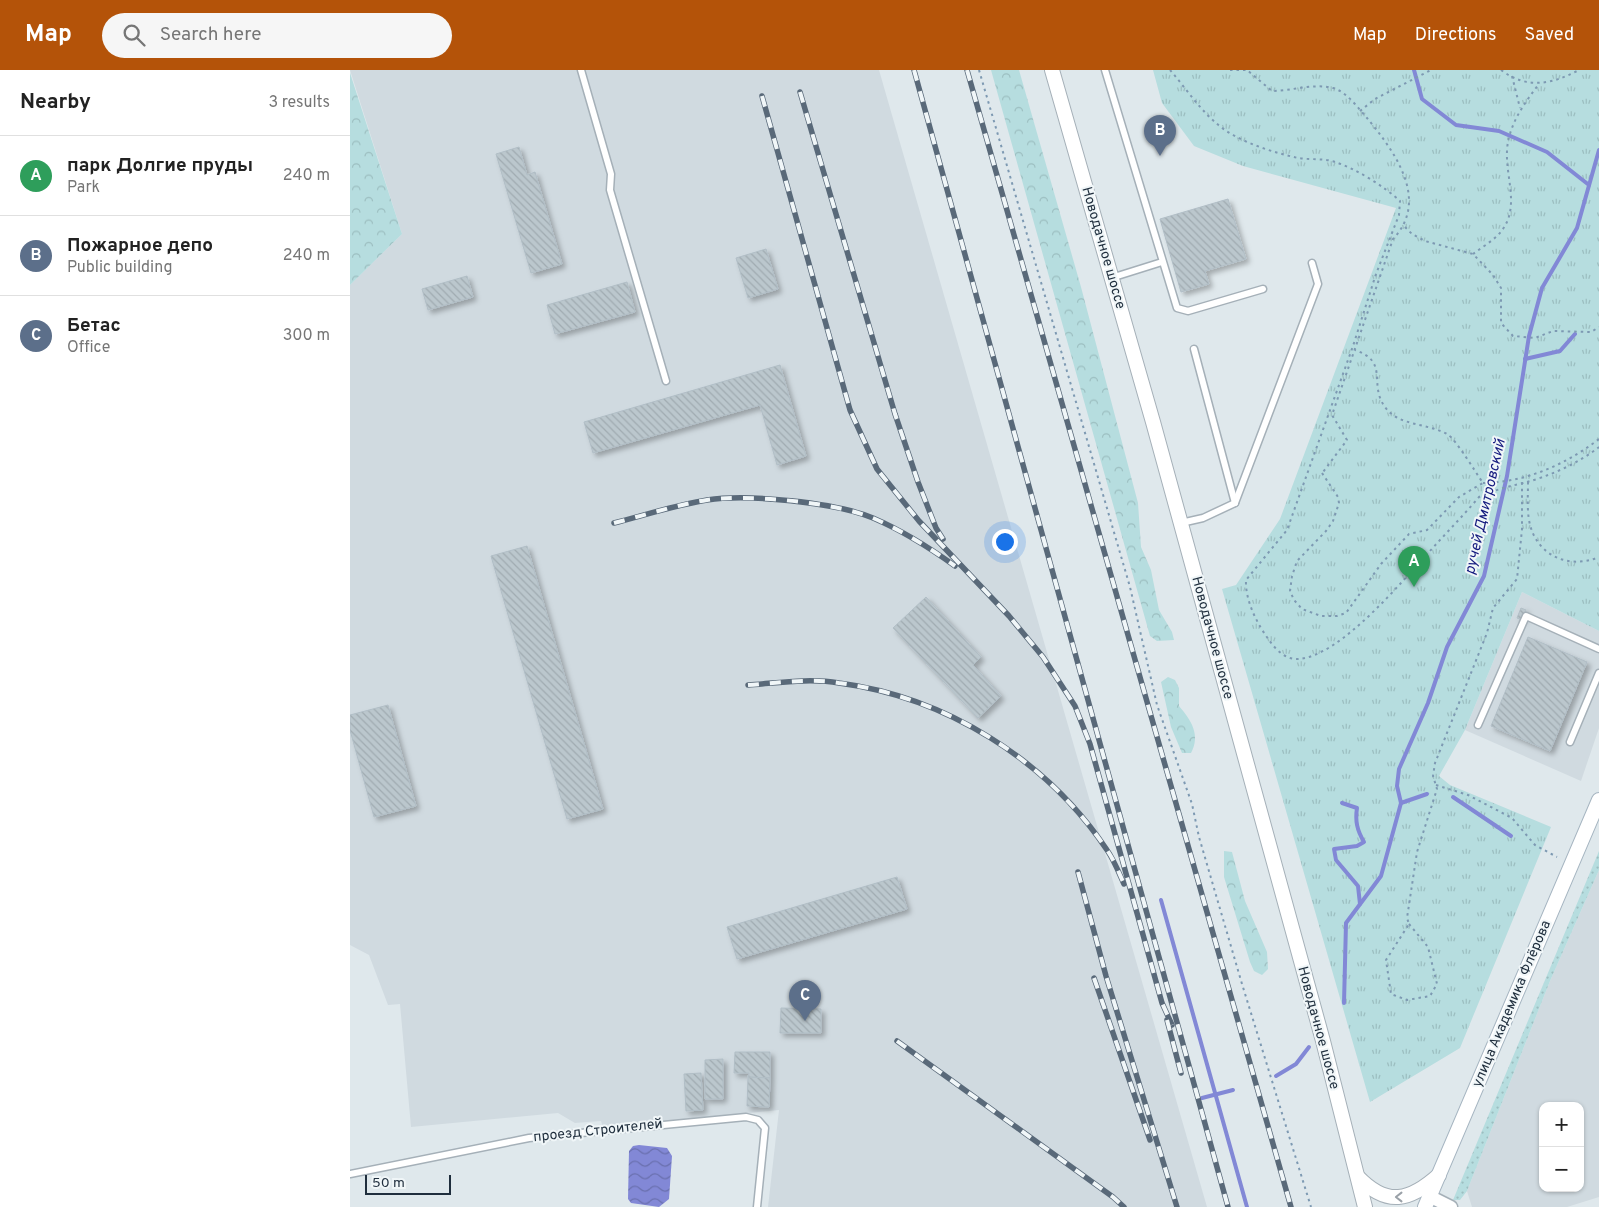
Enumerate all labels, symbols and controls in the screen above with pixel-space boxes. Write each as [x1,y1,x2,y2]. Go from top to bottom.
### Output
search box [102,13,452,58]
text: Map [25,20,72,50]
icon: search [120,21,148,49]
text: Search here [160,23,261,47]
text: Map [1353,24,1387,47]
text: Directions [1415,24,1497,47]
text: Saved [1525,24,1574,47]
text: Nearby [20,89,91,116]
text: 3 results [268,93,330,113]
pin: B [1144,115,1176,156]
text: парк Долгие пруды [67,154,253,178]
text: A [30,166,42,186]
text: 240 m [283,166,330,186]
text: Park [67,178,100,198]
street label: Новодачное шоссе [1077,185,1129,311]
text: Пожарное депо [67,234,213,258]
text: B [30,246,42,266]
text: 240 m [283,246,330,266]
text: Public building [67,258,172,278]
text: Бетас [67,314,121,338]
text: C [31,326,41,346]
text: 300 m [283,326,330,346]
text: Office [67,338,110,358]
water label: ручей Дмитровский [1461,436,1511,577]
your location [992,529,1018,555]
pin: A [1398,546,1430,587]
street label: Новодачное шоссе [1187,575,1237,701]
street label: улица Академика Флёрова [1469,918,1555,1090]
street label: Новодачное шоссе [1293,965,1343,1091]
pin: C [789,980,821,1021]
map controls [1539,1102,1584,1192]
button: + [1539,1102,1584,1147]
street label: проезд Строителей [533,1116,663,1146]
button: − [1539,1147,1584,1192]
scale bar [365,1172,451,1195]
text: 50 m [372,1175,405,1192]
one-way arrow [1394,1192,1402,1202]

